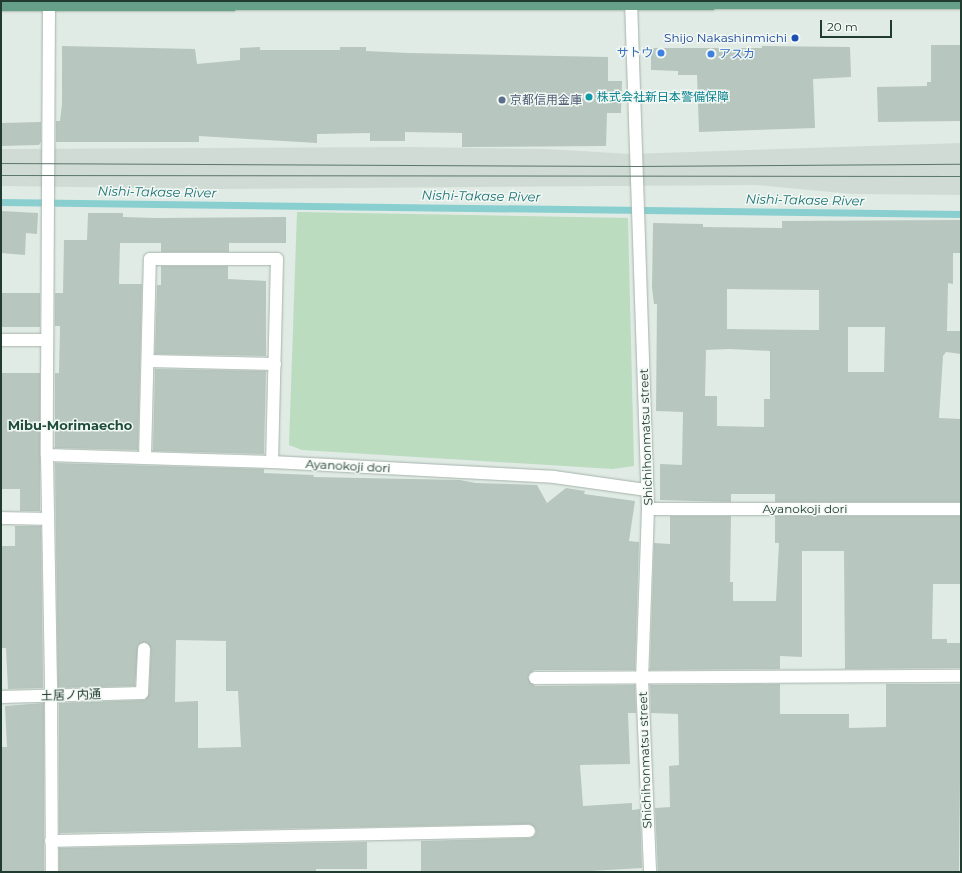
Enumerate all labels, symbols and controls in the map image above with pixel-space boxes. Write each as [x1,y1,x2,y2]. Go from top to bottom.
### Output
scale bar [822,12,894,38]
text: 20 m [827,19,858,34]
place label: Shijo Nakashinmichi [664,31,787,45]
marker: Shijo Nakashinmichi [790,33,800,43]
place label: サトウ [617,46,653,60]
place label: アスカ [719,47,755,61]
marker: サトウ [656,48,666,58]
marker: アスカ [706,49,716,59]
place label: 株式会社新日本警備保障 [597,90,729,104]
marker: 株式会社新日本警備保障 [584,92,594,102]
place label: 京都信用金庫 [510,93,582,107]
marker: 京都信用金庫 [497,95,507,105]
water label: Nishi-Takase River [97,183,217,201]
water label: Nishi-Takase River [421,187,541,205]
water label: Nishi-Takase River [745,191,865,209]
street label: Shichihonmatsu street [636,368,656,506]
district label: Mibu-Morimaecho [8,417,132,433]
street label: Ayanokoji dori [305,457,391,475]
street label: Ayanokoji dori [763,502,847,516]
street label: 土居ノ内通 [41,687,101,703]
street label: Shichihonmatsu street [635,691,655,829]

